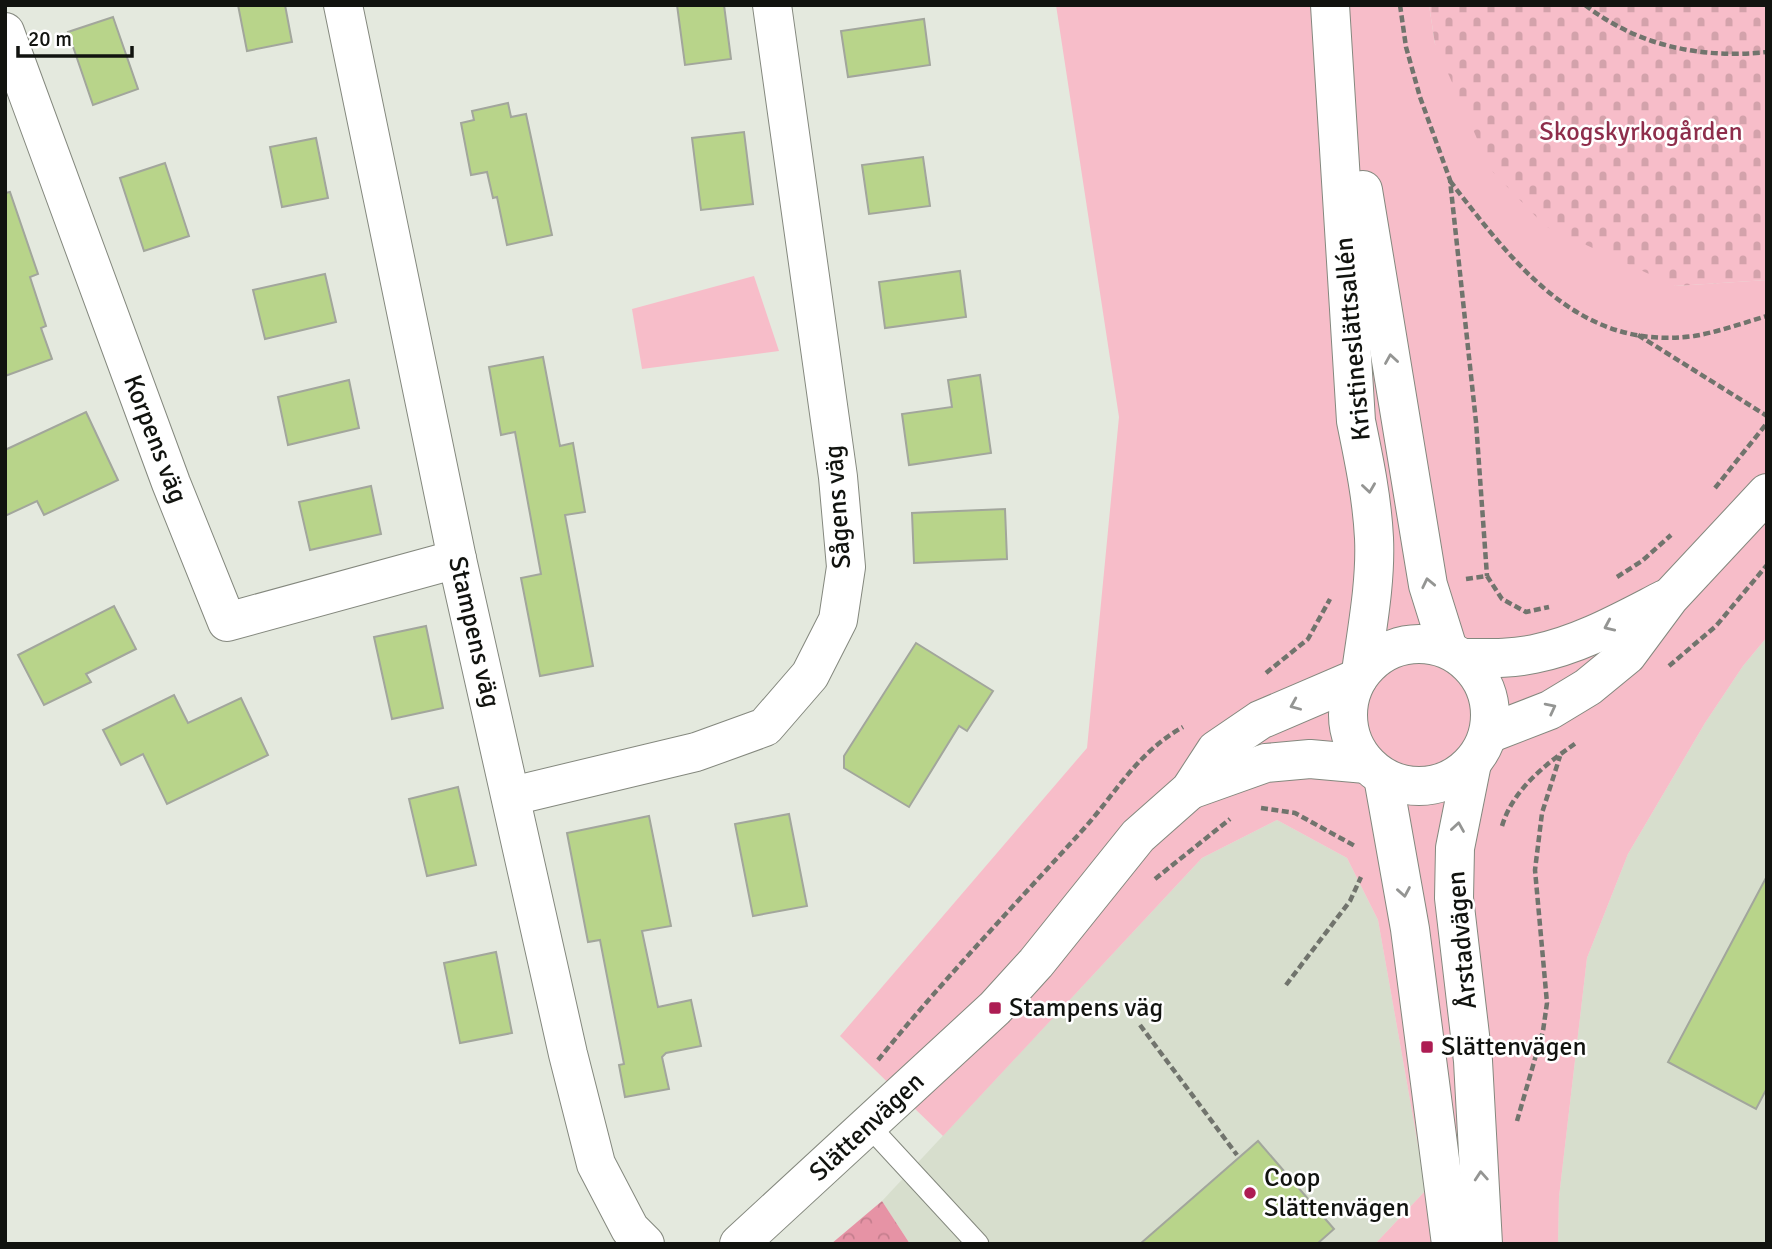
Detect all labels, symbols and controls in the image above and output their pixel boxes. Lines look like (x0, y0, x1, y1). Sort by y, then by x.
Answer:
scale bar (18, 14, 131, 58)
text: 20 m (28, 26, 72, 52)
park label: Skogskyrkogården (1539, 116, 1743, 148)
street label: Kristineslättsallén (1328, 236, 1378, 442)
one-way arrow (1384, 353, 1399, 365)
street label: Korpens väg (116, 370, 194, 508)
street label: Sågens väg (818, 444, 858, 570)
one-way arrow (1361, 482, 1376, 494)
street label: Stampens väg (441, 553, 507, 711)
one-way arrow (1422, 577, 1437, 589)
one-way arrow (1604, 618, 1616, 632)
one-way arrow (1290, 696, 1302, 710)
one-way arrow (1544, 703, 1556, 717)
one-way arrow (1450, 821, 1465, 833)
street label: Årstadvägen (1440, 870, 1484, 1010)
one-way arrow (1396, 886, 1411, 898)
place label: Stampens väg (1009, 992, 1163, 1024)
marker: Stampens väg (987, 1000, 1003, 1016)
place label: Slättenvägen (1441, 1031, 1587, 1063)
marker: Slättenvägen (1419, 1039, 1435, 1055)
street label: Slättenvägen (803, 1066, 931, 1188)
place label: Coop Slättenvägen (1264, 1162, 1410, 1224)
one-way arrow (1473, 1170, 1488, 1181)
marker: Coop Slättenvägen (1242, 1185, 1258, 1201)

